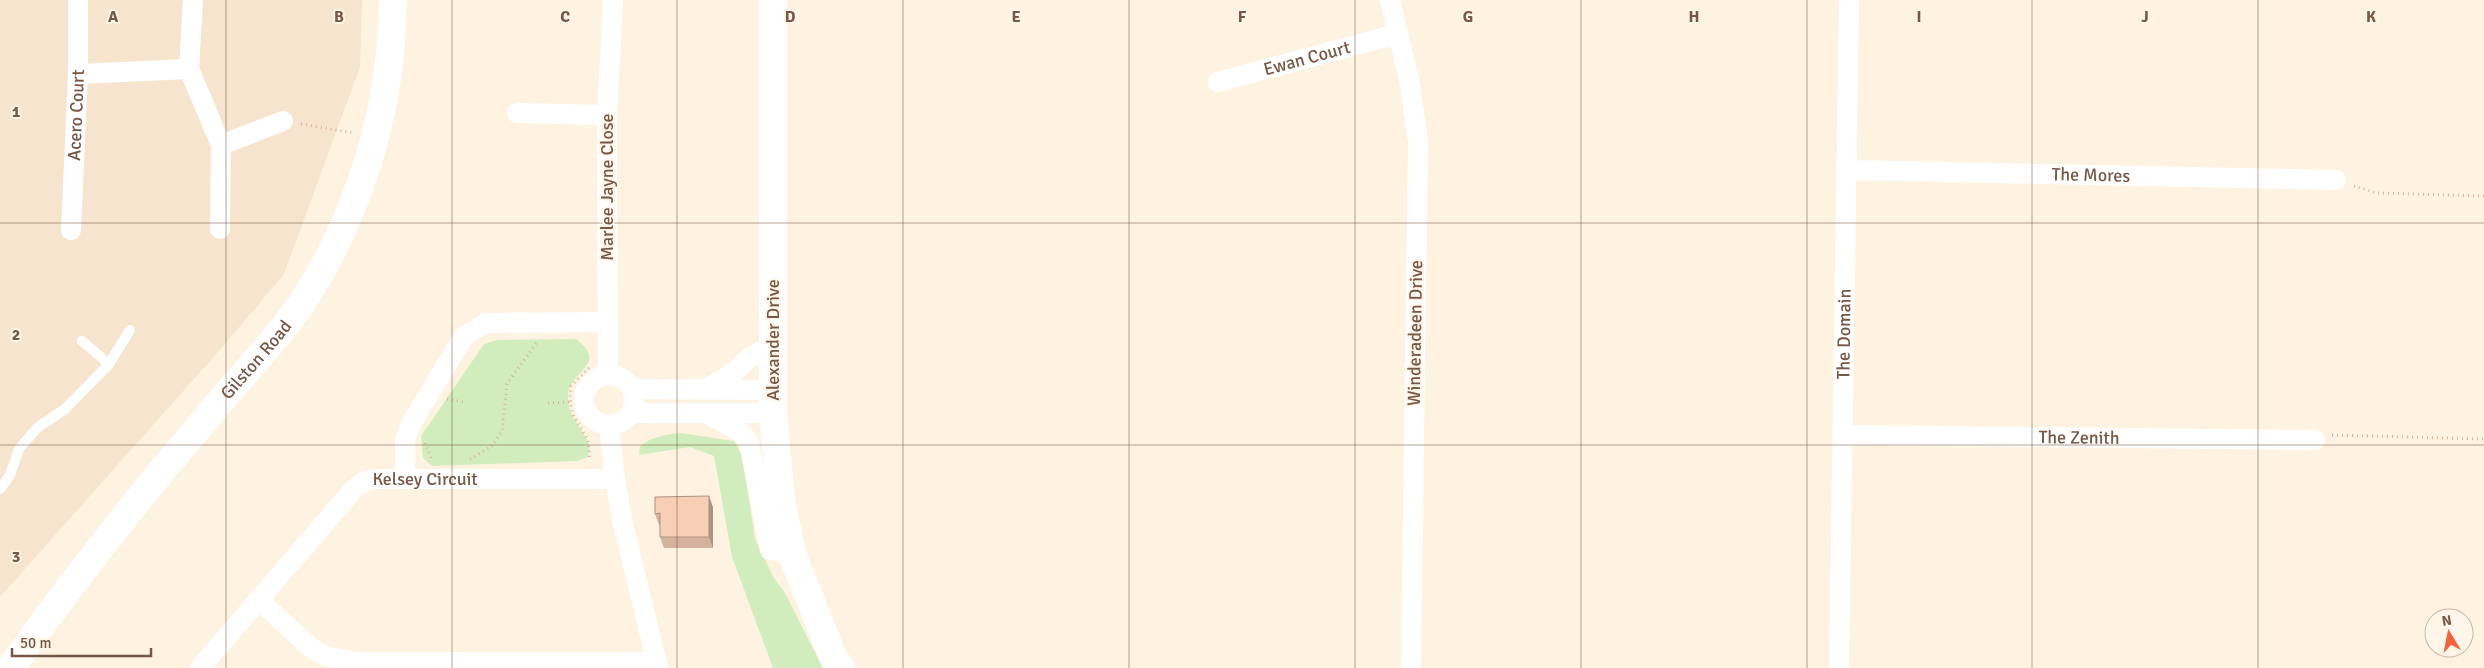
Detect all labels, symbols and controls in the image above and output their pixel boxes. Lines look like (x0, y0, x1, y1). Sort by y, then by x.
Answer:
text: A (108, 7, 119, 27)
text: B (334, 7, 344, 27)
text: C (560, 7, 570, 27)
text: D (785, 7, 796, 27)
text: E (1011, 7, 1021, 27)
text: F (1238, 7, 1247, 27)
text: G (1463, 7, 1473, 27)
text: H (1689, 7, 1699, 27)
text: I (1916, 7, 1922, 27)
text: J (2141, 7, 2149, 27)
text: K (2366, 7, 2376, 27)
street label: Ewan Court (1261, 36, 1353, 80)
street label: Acero Court (63, 70, 89, 161)
text: 1 (12, 102, 21, 122)
street label: Marlee Jayne Close (596, 113, 618, 261)
street label: The Mores (2051, 163, 2131, 187)
street label: Winderadeen Drive (1403, 260, 1427, 406)
street label: Alexander Drive (762, 279, 784, 401)
street label: The Domain (1832, 288, 1856, 380)
street label: Gilston Road (216, 316, 296, 404)
text: 2 (12, 325, 20, 345)
street label: The Zenith (2038, 426, 2120, 449)
street label: Kelsey Circuit (372, 468, 478, 490)
text: 3 (12, 547, 20, 567)
north arrow (2424, 608, 2474, 658)
text: N (2441, 611, 2453, 630)
scale bar (12, 626, 151, 658)
text: 50 m (20, 634, 51, 652)

